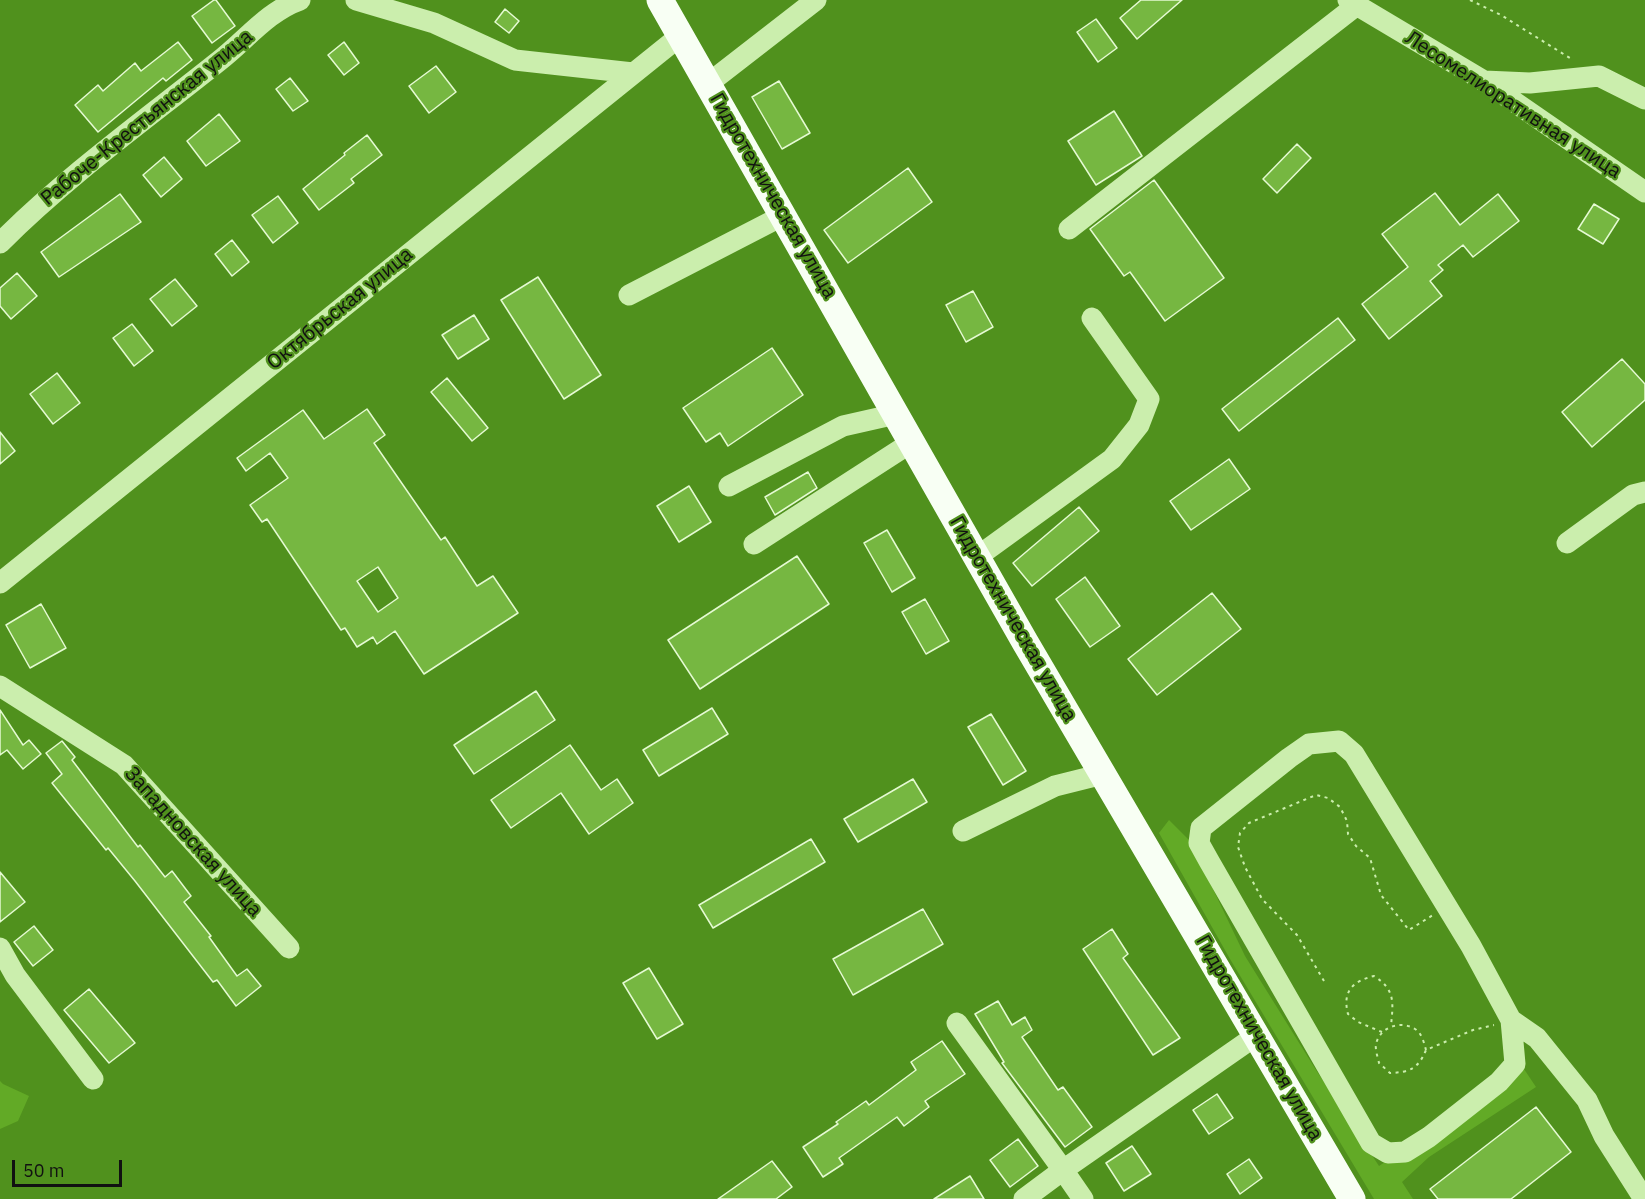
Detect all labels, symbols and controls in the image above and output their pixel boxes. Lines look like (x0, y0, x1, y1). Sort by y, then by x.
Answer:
street label: Рабоче-Крестьянская улица (36, 25, 258, 211)
street label: Лесомелиоративная улица (1401, 26, 1625, 184)
street label: Гидротехническая улица (704, 89, 842, 303)
street label: Октябрьская улица (262, 243, 418, 375)
street label: Гидротехническая улица (944, 512, 1082, 726)
street label: Западновская улица (119, 762, 267, 922)
street label: Гидротехническая улица (1190, 931, 1328, 1145)
scale bar (15, 1148, 124, 1186)
text: 50 m (23, 1159, 65, 1182)

